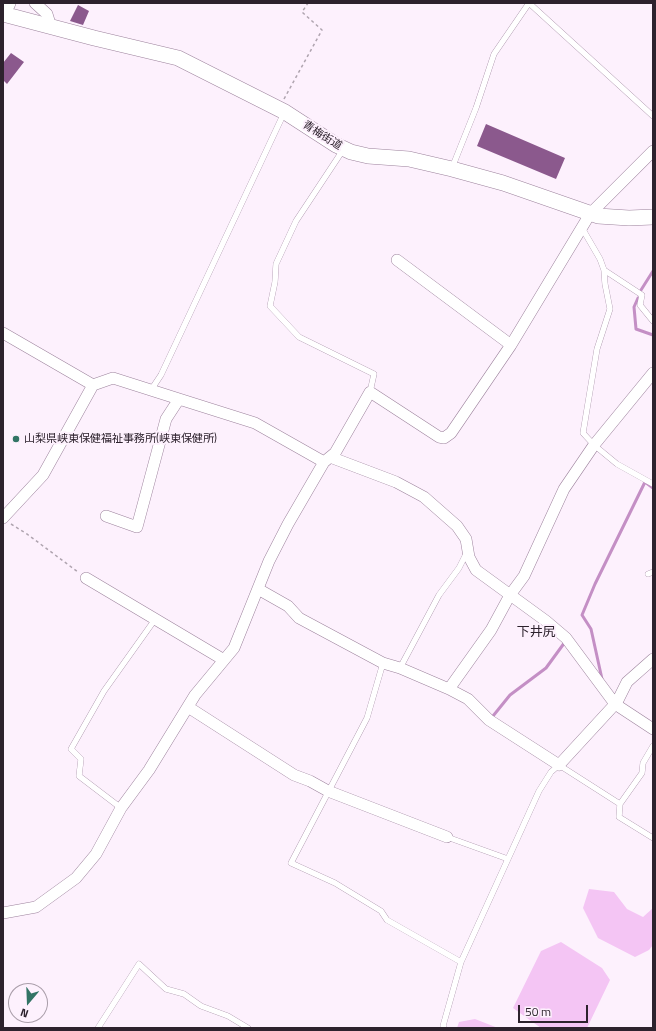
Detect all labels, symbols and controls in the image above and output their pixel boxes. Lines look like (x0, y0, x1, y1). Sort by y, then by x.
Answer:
street label: 青梅街道 (300, 119, 344, 153)
place label: 山梨県峡東保健福祉事務所(峡東保健所) (24, 432, 217, 446)
marker: 山梨県峡東保健福祉事務所(峡東保健所) (11, 434, 21, 444)
district label: 下井尻 (517, 625, 555, 641)
north arrow (8, 983, 48, 1023)
scale bar (520, 997, 590, 1023)
text: 50 m (525, 1002, 551, 1021)
text: N (18, 1005, 31, 1022)

